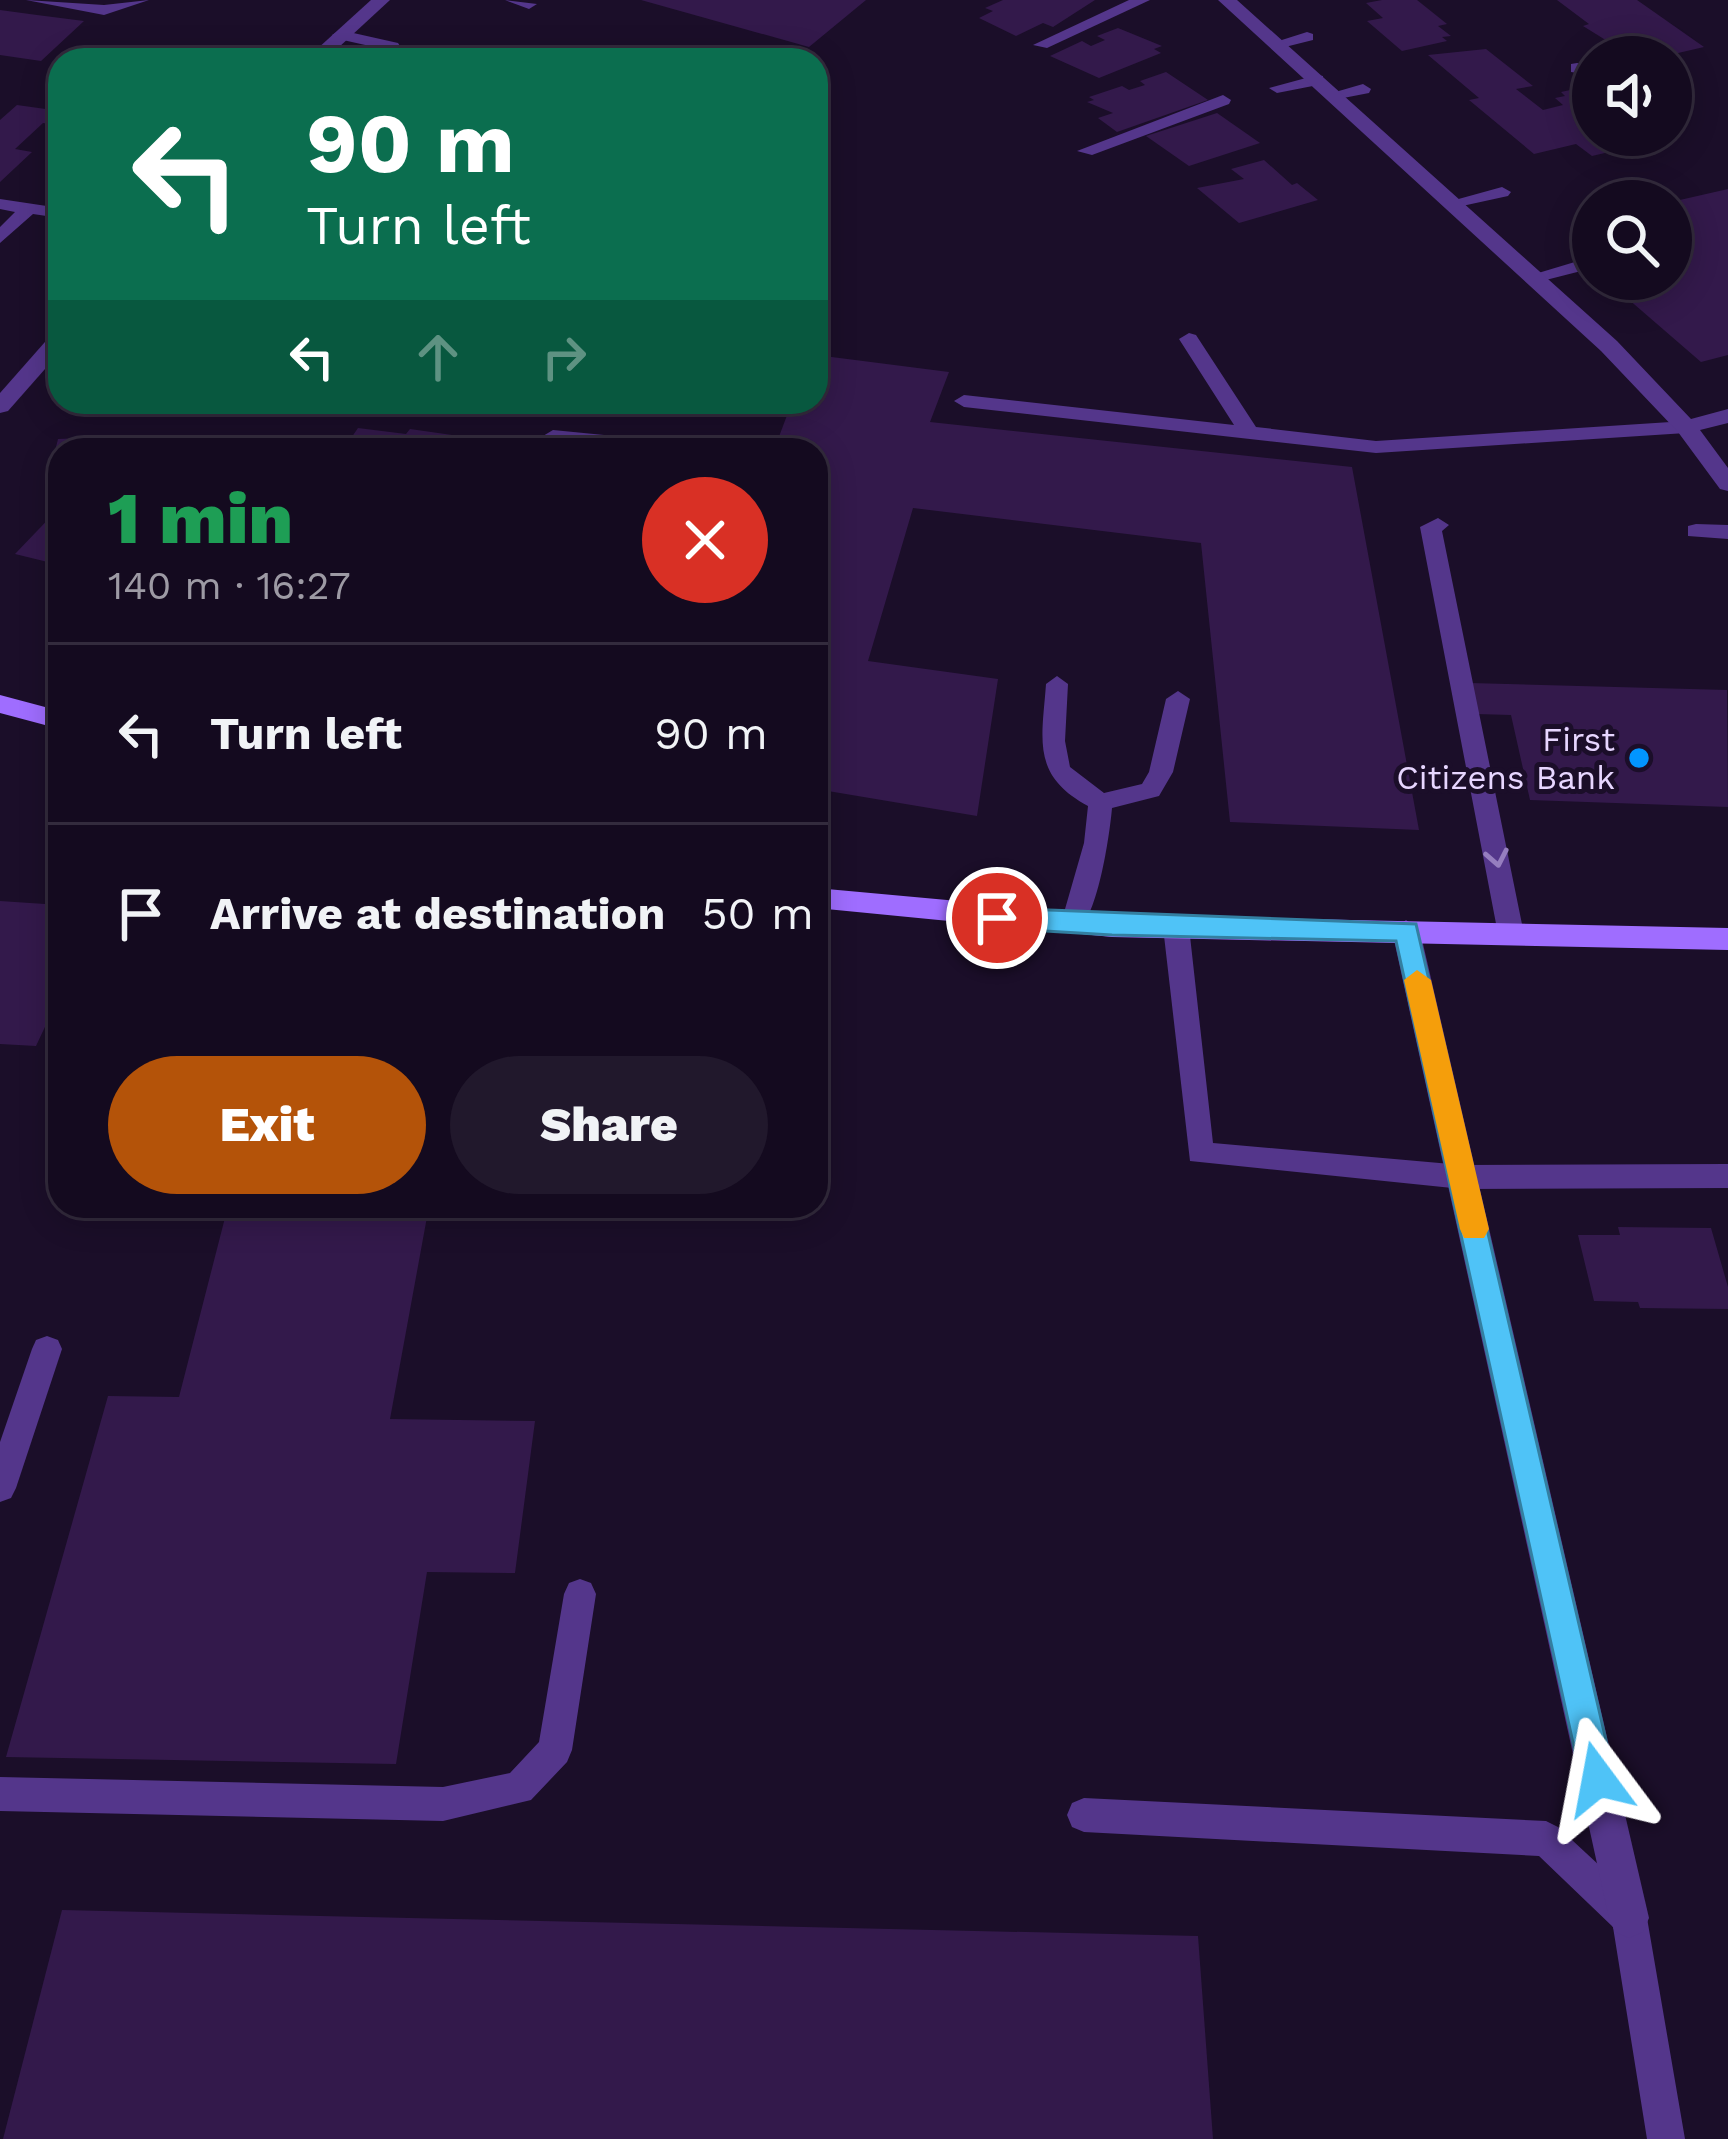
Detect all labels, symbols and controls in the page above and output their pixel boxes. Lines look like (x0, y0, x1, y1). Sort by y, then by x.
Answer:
map controls (1572, 36, 1692, 300)
button: sound (1572, 36, 1692, 156)
text: 90 m (306, 94, 515, 192)
icon: left (108, 96, 264, 252)
button: search (1572, 180, 1692, 300)
text: Turn left (306, 194, 531, 257)
icon: left (279, 324, 345, 390)
icon: ahead (405, 324, 471, 390)
icon: right (531, 324, 597, 390)
text: 1 min (108, 476, 293, 560)
button: close (642, 477, 768, 603)
text: 140 m · 16:27 (108, 563, 351, 608)
icon: left (108, 701, 174, 767)
text: Turn left (210, 707, 402, 760)
text: 90 m (654, 707, 768, 760)
place label: First Citizens Bank (1396, 720, 1615, 797)
marker: First Citizens Bank (1626, 745, 1652, 771)
one-way arrow (1483, 847, 1509, 867)
pin (946, 867, 1048, 969)
icon: arrive (108, 881, 174, 947)
icon: arrive (964, 885, 1030, 951)
text: Arrive at destination (210, 887, 665, 940)
text: 50 m (701, 887, 814, 940)
button: Exit (108, 1056, 426, 1194)
button: Share (450, 1056, 768, 1194)
position arrow (1535, 1716, 1661, 1842)

